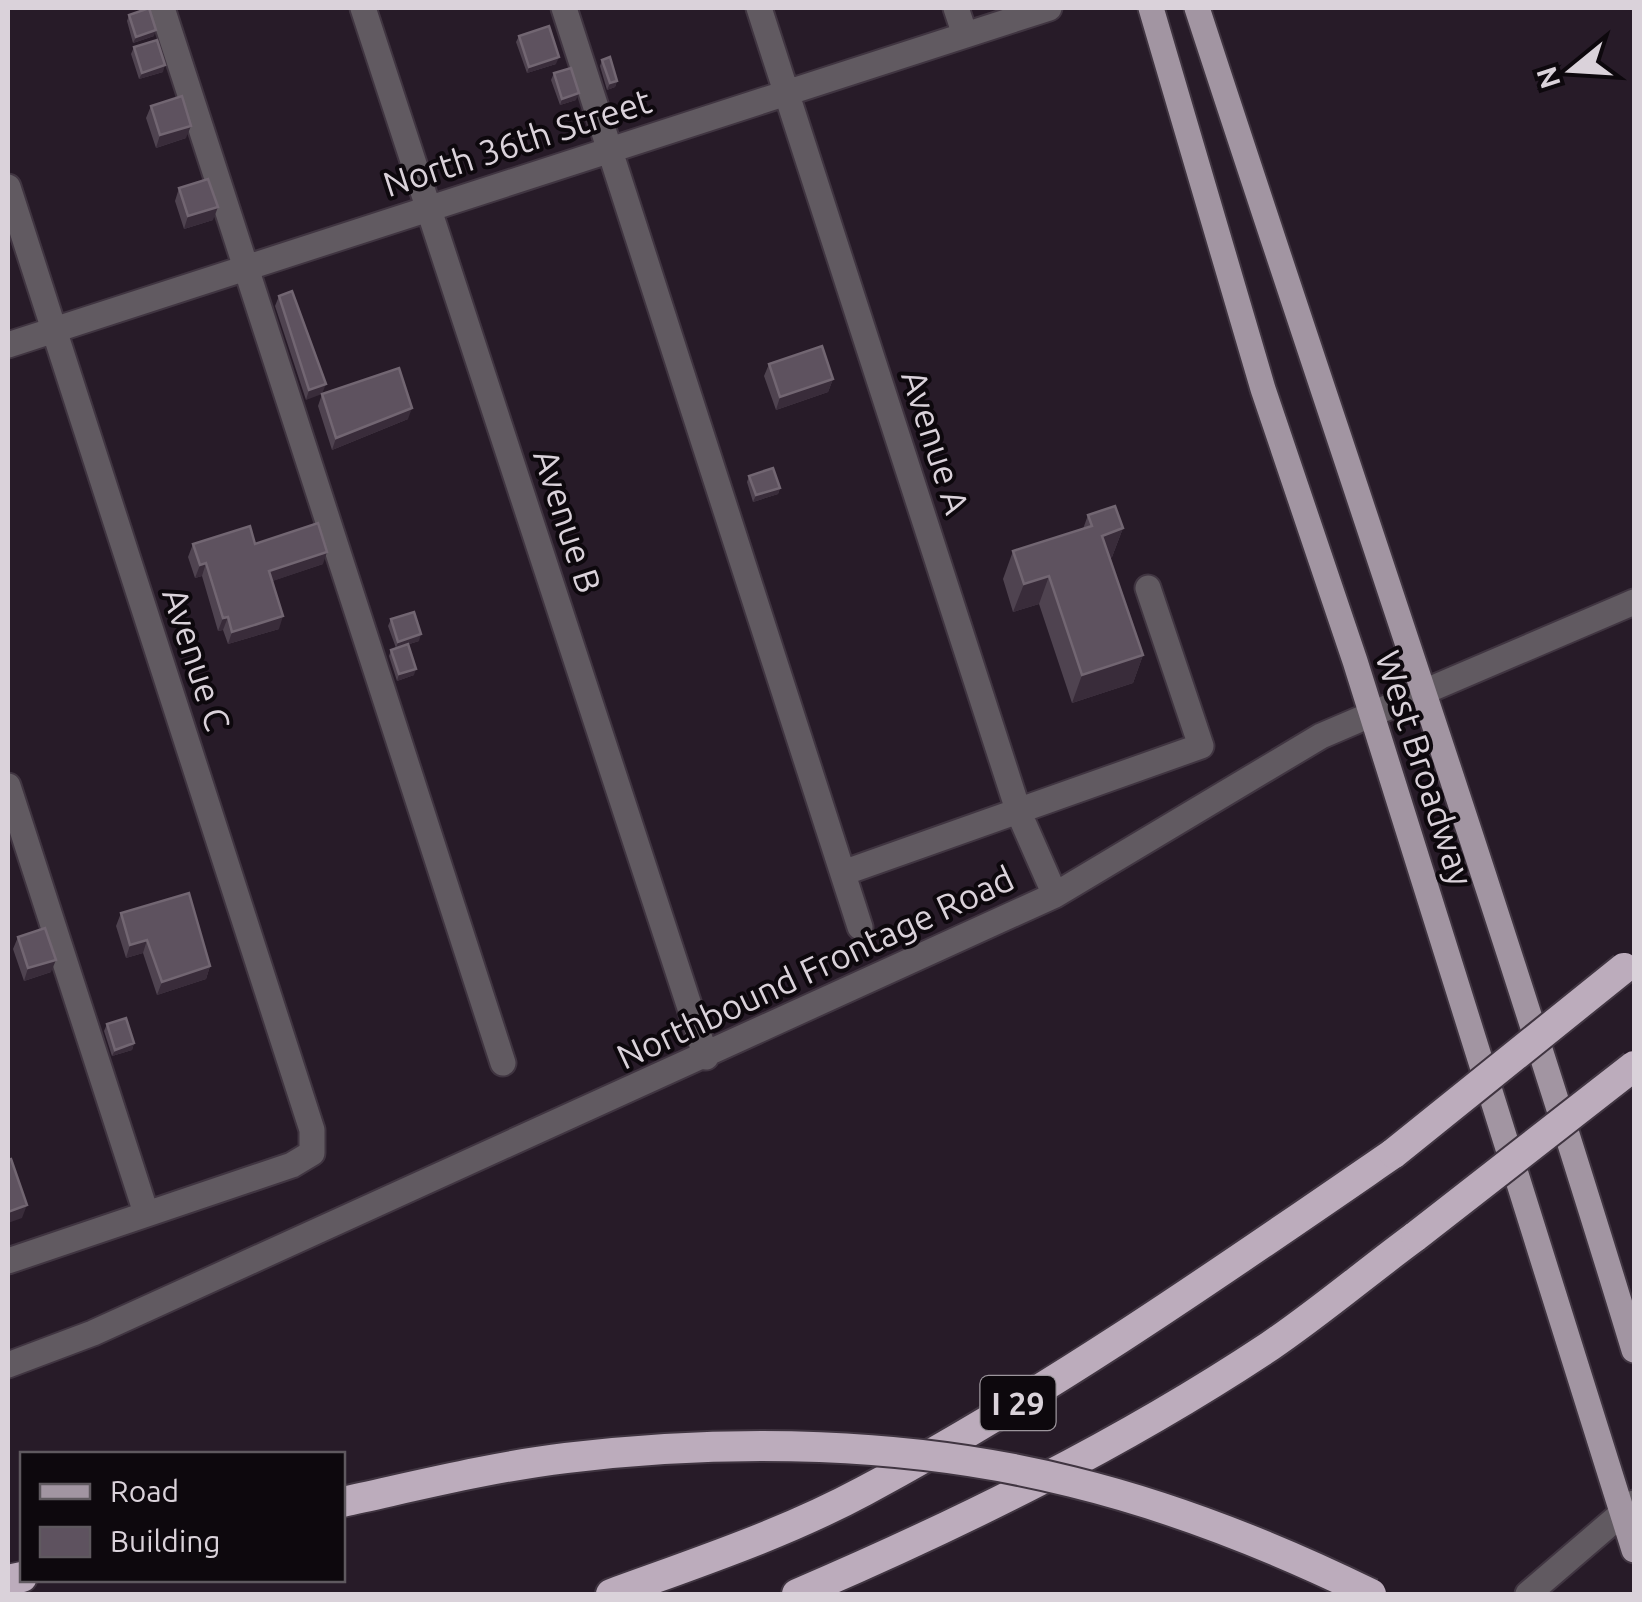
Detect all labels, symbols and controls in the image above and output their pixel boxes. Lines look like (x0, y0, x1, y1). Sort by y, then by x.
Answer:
north arrow (1522, 20, 1622, 120)
text: N (1530, 63, 1566, 93)
street label: North 36th Street (378, 80, 656, 204)
street label: Avenue A (894, 365, 978, 519)
street label: Avenue B (526, 444, 610, 598)
street label: Avenue C (155, 583, 239, 735)
street label: West Broadway (1368, 646, 1482, 891)
street label: Northbound Frontage Road (610, 857, 1020, 1077)
road number: I 29 (980, 1376, 1056, 1430)
legend (20, 1452, 345, 1582)
text: Road (110, 1474, 179, 1508)
text: Building (110, 1524, 221, 1558)

